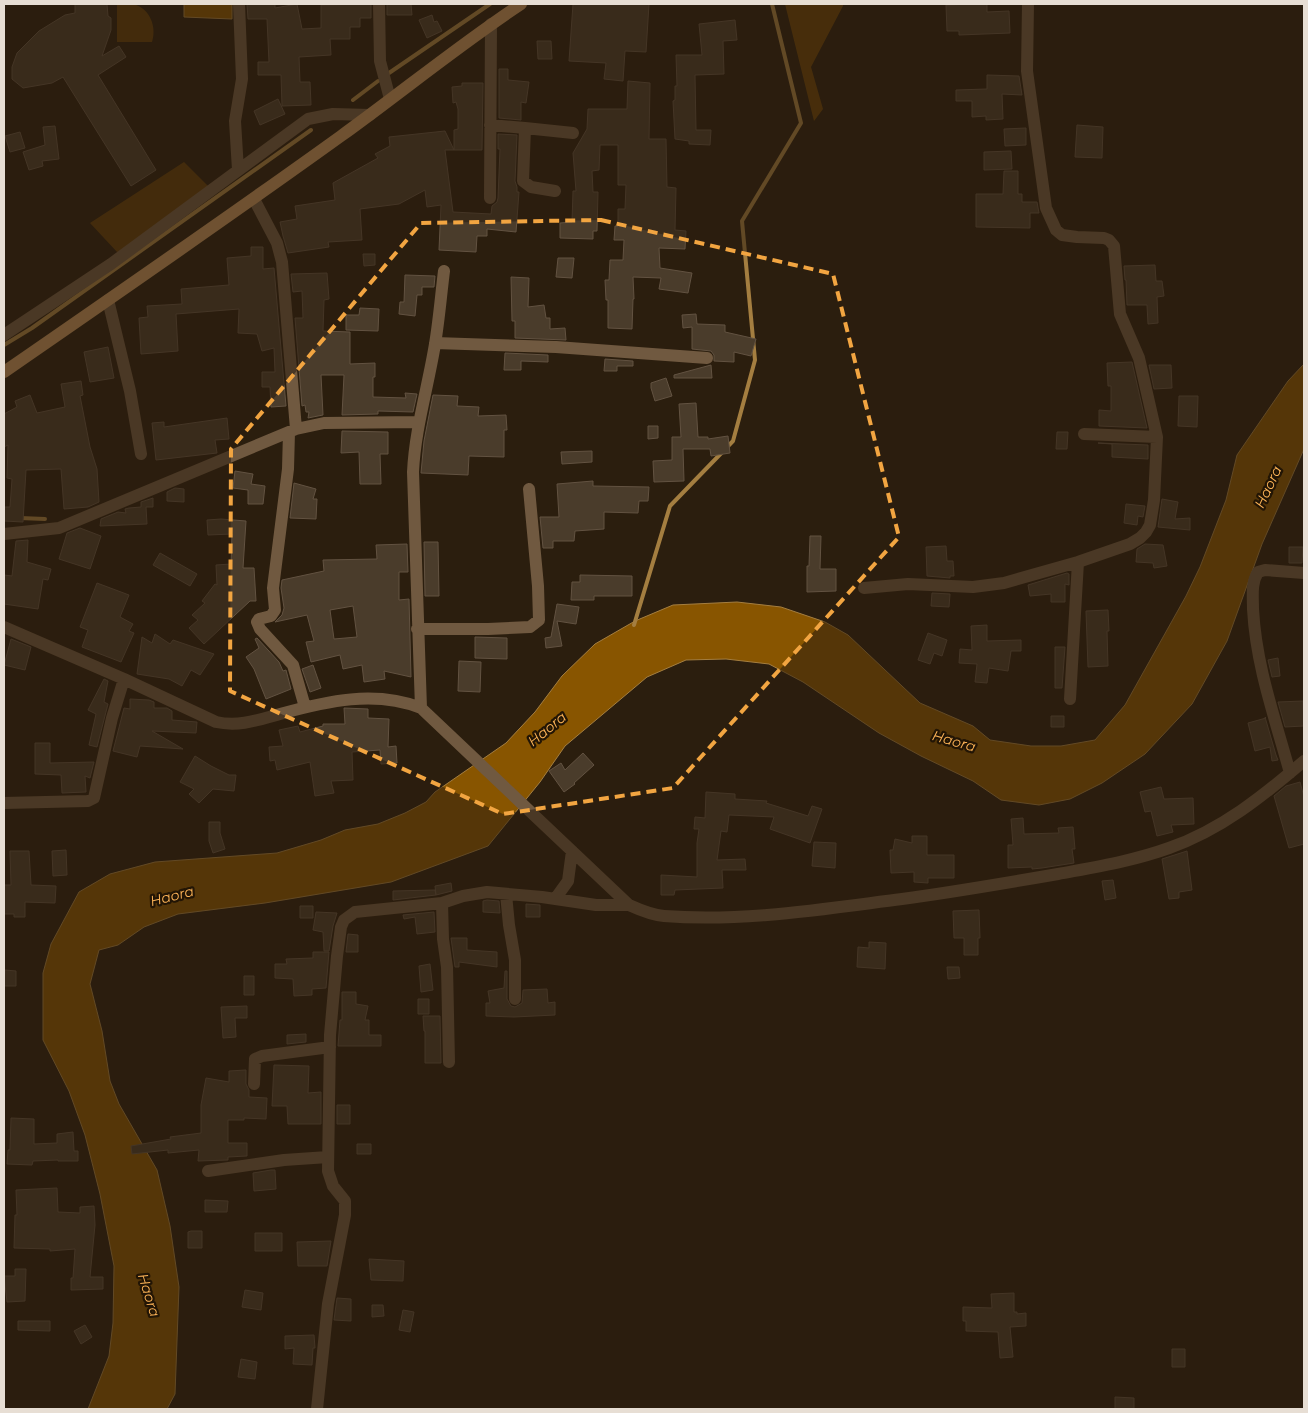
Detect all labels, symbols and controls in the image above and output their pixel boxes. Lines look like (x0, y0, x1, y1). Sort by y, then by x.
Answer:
water label: Haora (1250, 463, 1286, 511)
water label: Haora (524, 708, 570, 750)
water label: Haora (930, 726, 978, 756)
water label: Haora (148, 882, 196, 910)
water label: Haora (134, 1271, 164, 1319)

